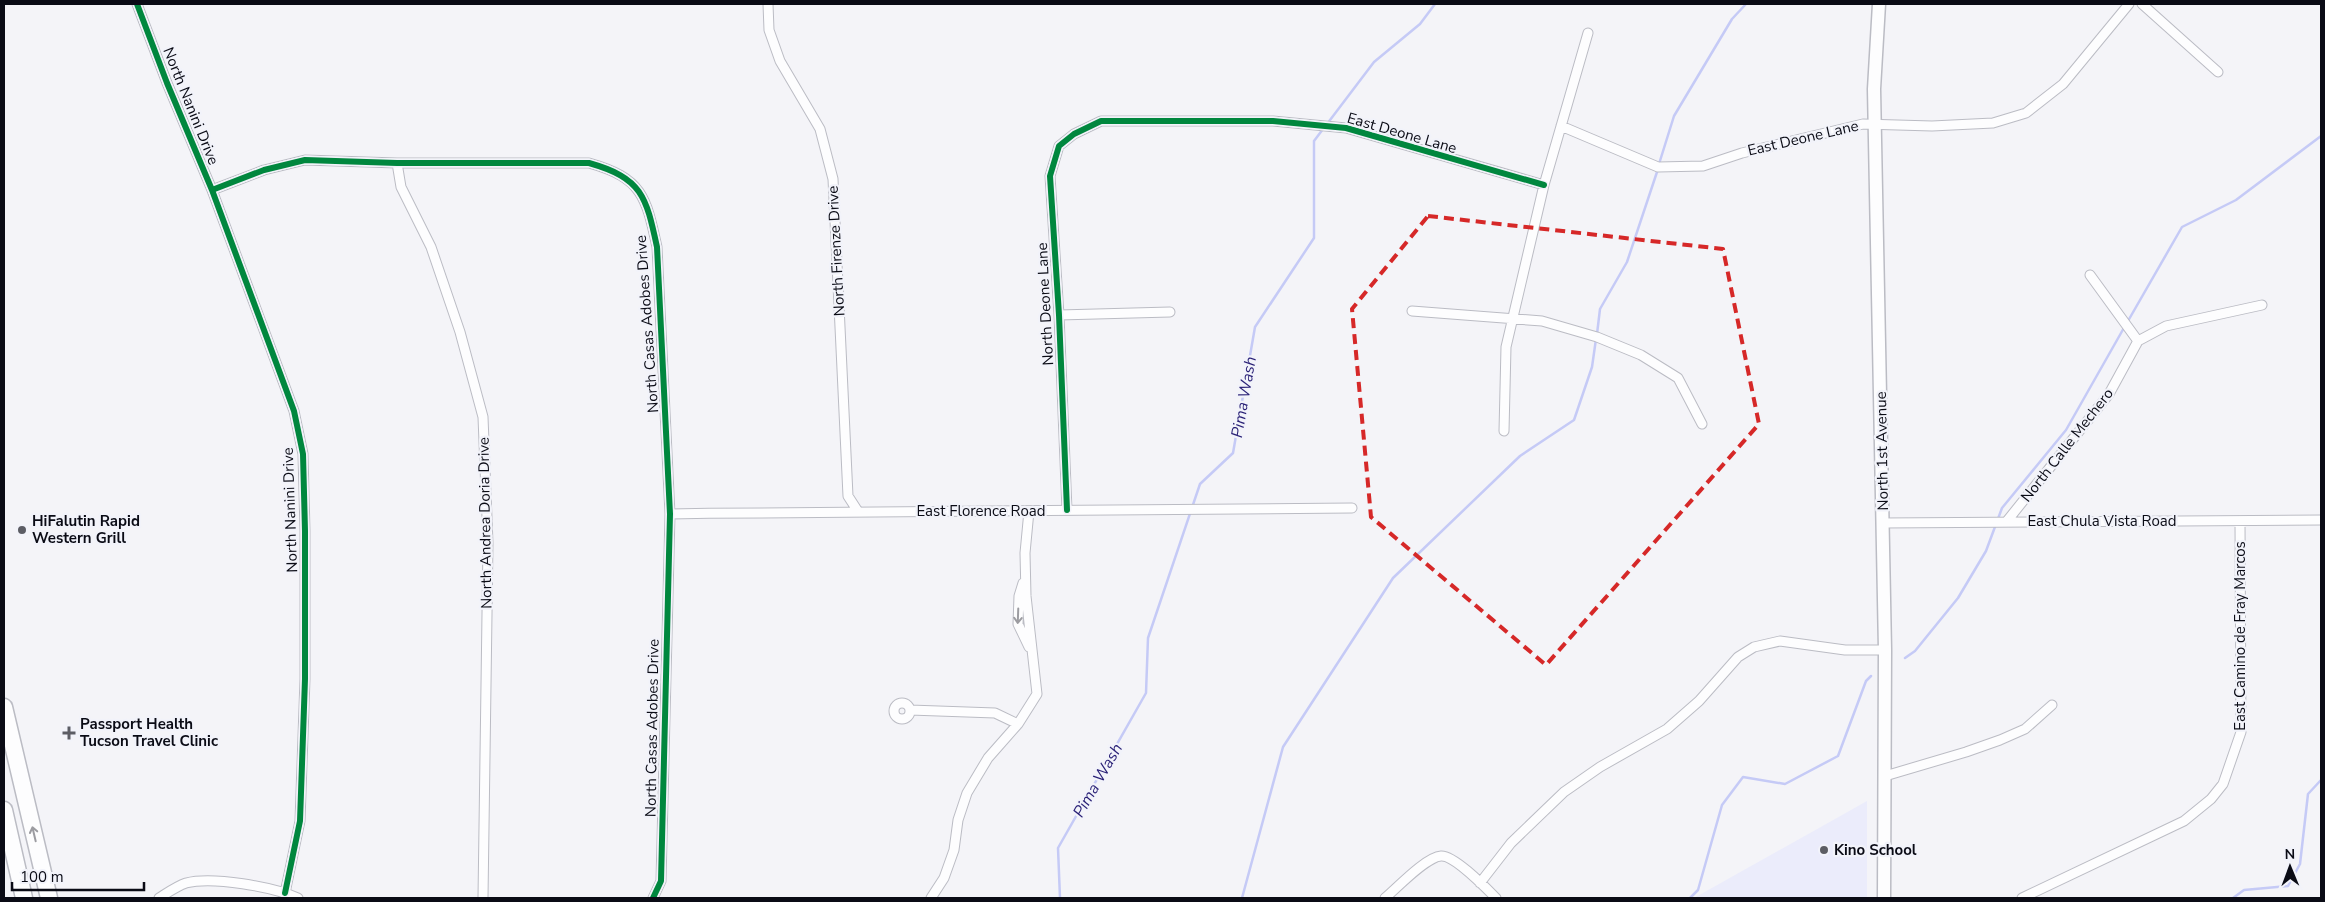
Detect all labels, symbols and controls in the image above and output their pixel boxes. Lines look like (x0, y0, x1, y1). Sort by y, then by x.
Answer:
street label: North Nanini Drive (158, 44, 224, 168)
street label: East Deone Lane (1345, 108, 1459, 158)
street label: East Deone Lane (1746, 116, 1860, 160)
street label: North Firenze Drive (823, 185, 849, 317)
street label: North Casas Adobes Drive (631, 234, 663, 414)
street label: North Deone Lane (1032, 242, 1058, 366)
water label: Pima Wash (1226, 355, 1262, 440)
street label: North Calle Mechero (2016, 384, 2118, 506)
street label: North 1st Avenue (1871, 391, 1893, 511)
street label: North Andrea Doria Drive (474, 437, 496, 609)
street label: North Nanini Drive (278, 447, 302, 573)
street label: East Florence Road (916, 501, 1046, 521)
place label: HiFalutin Rapid Western Grill (32, 511, 140, 548)
street label: East Chula Vista Road (2027, 511, 2177, 531)
marker: HiFalutin Rapid Western Grill (16, 524, 28, 536)
street label: East Camino de Fray Marcos (2230, 541, 2250, 731)
one-way arrow (1014, 608, 1023, 624)
street label: North Casas Adobes Drive (640, 639, 664, 817)
place label: Passport Health Tucson Travel Clinic (80, 714, 218, 751)
marker: Passport Health Tucson Travel Clinic (62, 726, 76, 740)
water label: Pima Wash (1068, 739, 1128, 822)
one-way arrow (29, 826, 38, 842)
place label: Kino School (1834, 840, 1917, 860)
north arrow (2265, 842, 2315, 892)
marker: Kino School (1818, 844, 1830, 856)
text: N (2284, 845, 2295, 864)
scale bar (12, 860, 145, 892)
text: 100 m (20, 867, 64, 887)

